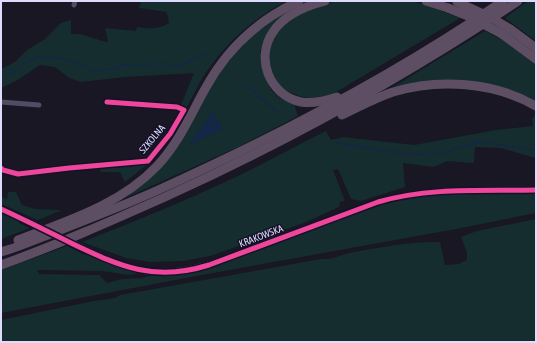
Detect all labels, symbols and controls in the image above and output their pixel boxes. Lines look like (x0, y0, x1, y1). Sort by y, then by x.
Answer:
street label: SZKOLNA (137, 122, 167, 155)
street label: KRAKOWSKA (237, 223, 285, 249)

